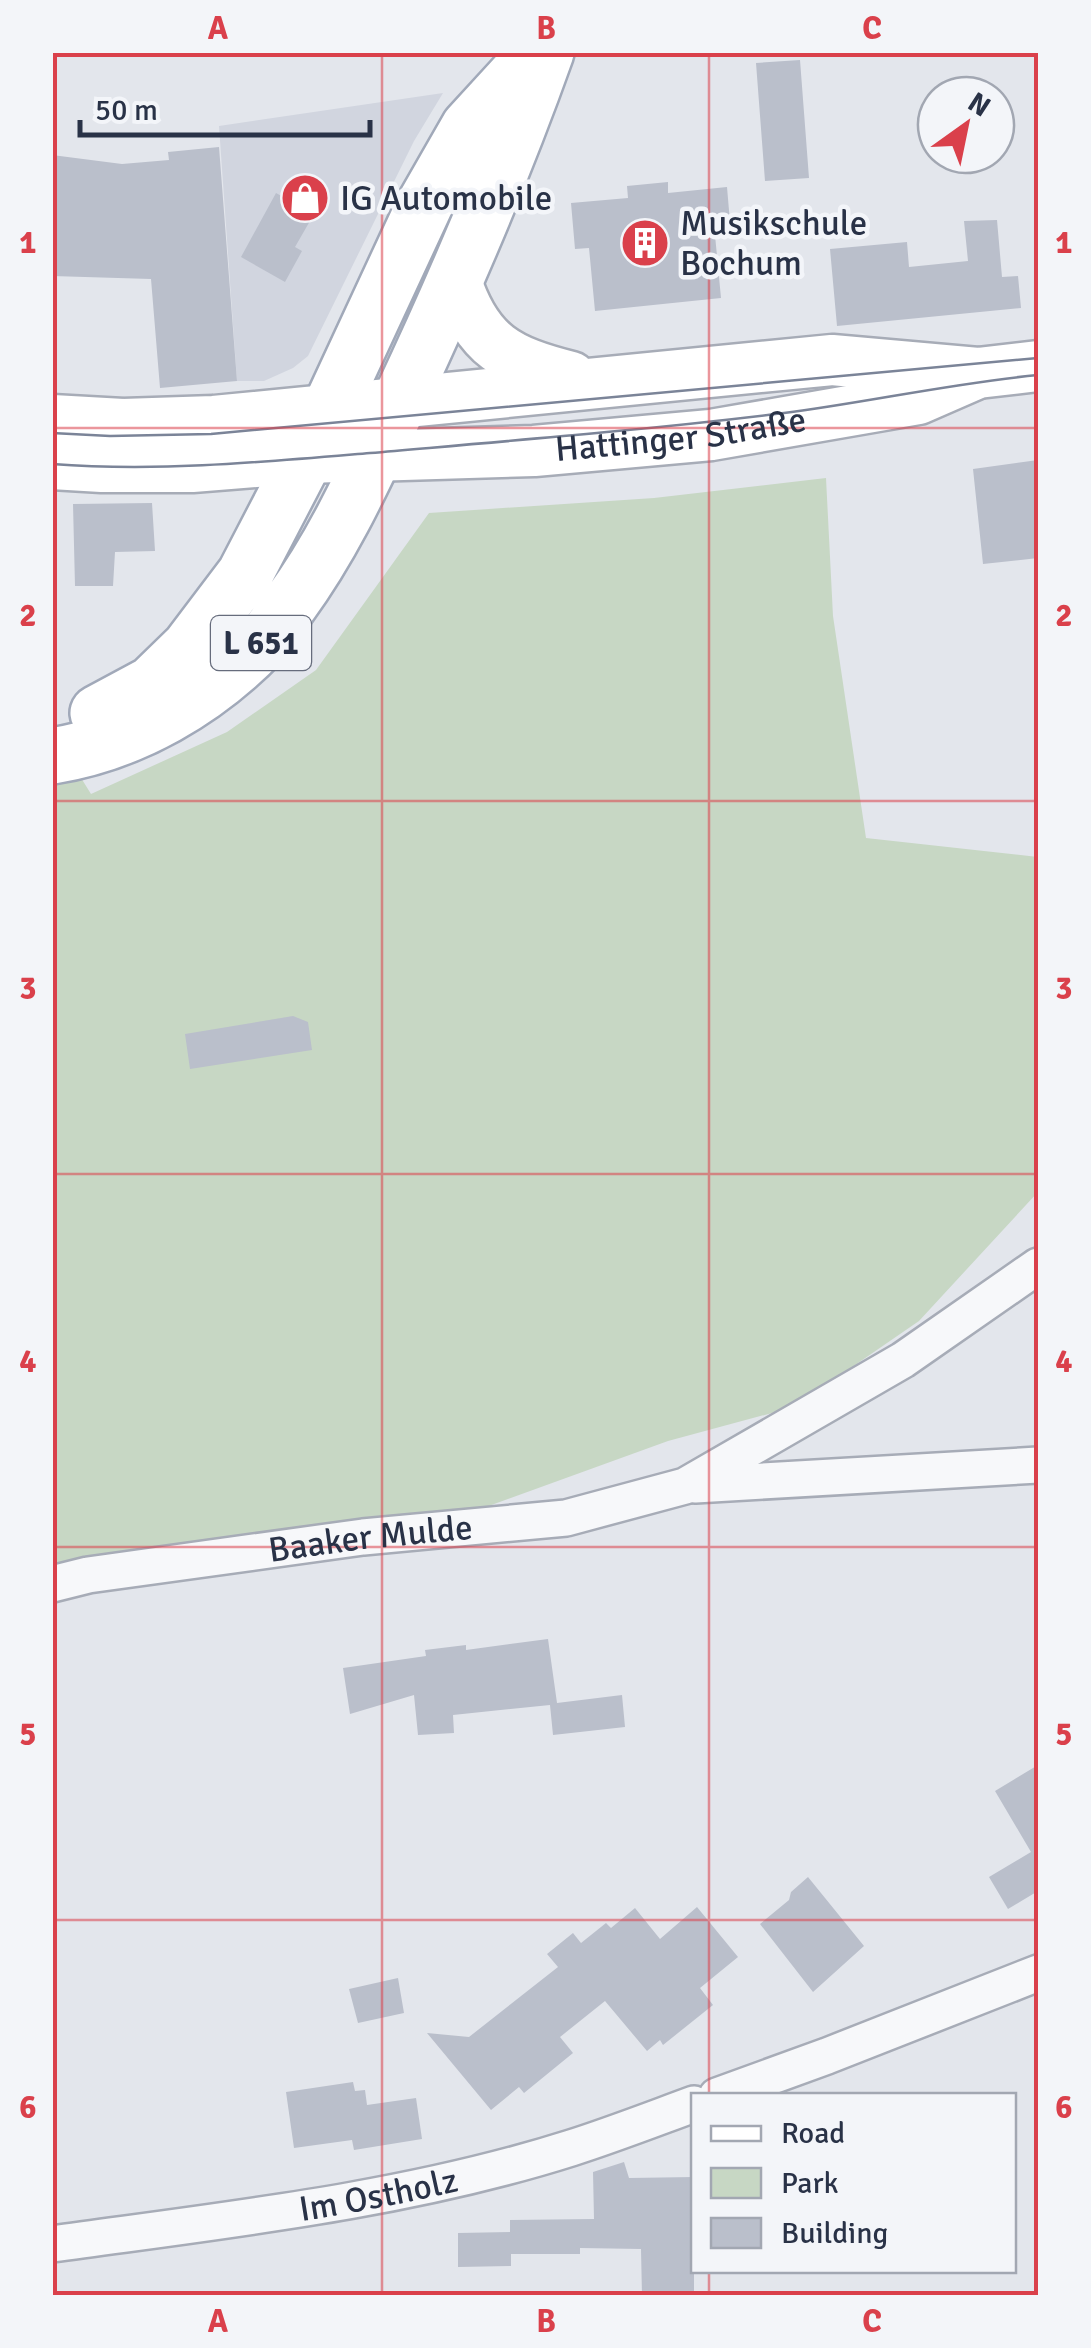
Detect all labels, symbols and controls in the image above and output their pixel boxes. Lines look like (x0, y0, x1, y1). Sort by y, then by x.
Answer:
text: A (208, 9, 229, 48)
text: B (536, 9, 556, 48)
text: C (862, 9, 882, 48)
scale bar (80, 75, 370, 137)
north arrow (916, 75, 1016, 175)
text: N (962, 85, 997, 124)
text: 50 m (95, 92, 158, 129)
shop icon: IG Automobile (279, 172, 331, 224)
place label: IG Automobile (340, 177, 552, 220)
place label: Musikschule Bochum (680, 202, 867, 285)
building icon: Musikschule Bochum (619, 217, 671, 269)
text: 1 (19, 223, 37, 262)
text: 1 (1055, 223, 1073, 262)
street label: Hattinger Straße (553, 398, 809, 471)
text: 2 (19, 596, 37, 635)
text: 2 (1055, 596, 1073, 635)
road number: L 651 (211, 616, 311, 670)
text: 3 (19, 969, 37, 1008)
text: 3 (1055, 969, 1073, 1008)
text: 4 (19, 1342, 37, 1381)
text: 4 (1055, 1342, 1073, 1381)
street label: Baaker Mulde (266, 1506, 474, 1572)
text: 5 (19, 1715, 37, 1754)
text: 5 (1055, 1715, 1073, 1754)
text: 6 (19, 2088, 37, 2127)
text: 6 (1055, 2088, 1073, 2127)
legend (691, 2093, 1016, 2273)
text: Road (781, 2115, 845, 2152)
street label: Im Ostholz (296, 2159, 462, 2231)
text: Park (781, 2165, 839, 2202)
text: Building (781, 2215, 888, 2252)
text: A (208, 2302, 229, 2341)
text: B (536, 2302, 556, 2341)
text: C (862, 2302, 882, 2341)

